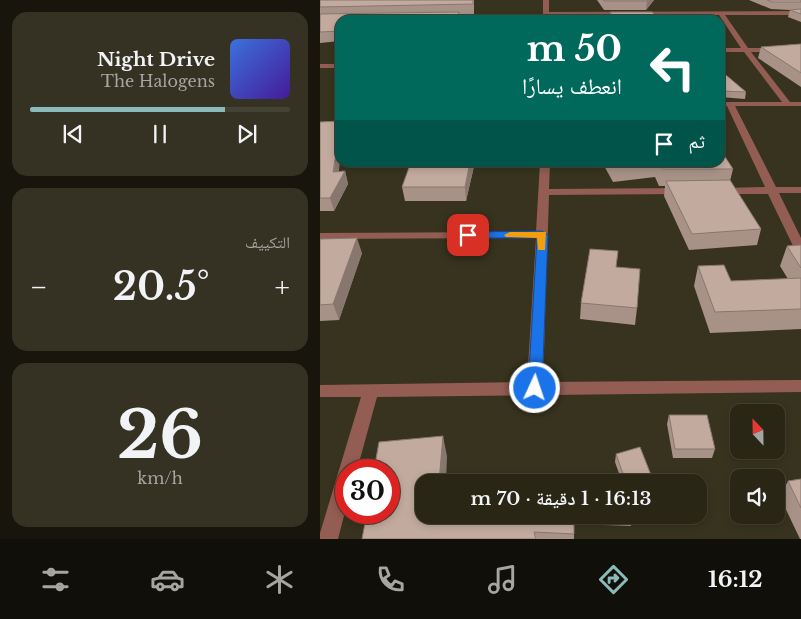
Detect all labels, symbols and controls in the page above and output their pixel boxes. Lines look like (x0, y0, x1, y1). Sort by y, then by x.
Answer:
text: 50 m (527, 27, 622, 70)
icon: left (640, 35, 705, 100)
text: Night Drive (97, 48, 215, 71)
text: The Halogens (101, 71, 215, 91)
text: انعطف يسارًا (522, 73, 622, 100)
icon: previous (59, 120, 87, 148)
icon: pause (146, 120, 174, 148)
icon: next (233, 120, 261, 148)
icon: arrive (650, 130, 678, 158)
text: ثم (688, 130, 705, 153)
pin (447, 214, 489, 256)
icon: arrive (454, 221, 482, 249)
text: التكييف (245, 232, 290, 252)
text: 20.5° (113, 263, 210, 310)
text: − (30, 270, 48, 305)
text: + (275, 270, 290, 305)
position arrow (508, 361, 560, 413)
text: 26 (117, 395, 203, 476)
north arrow (730, 404, 785, 459)
map controls (730, 404, 785, 524)
speed limit sign: 30 (335, 459, 400, 524)
text: km/h (137, 468, 183, 488)
button: sound (730, 469, 785, 524)
text: 16:13 · 1 دقيقة · 70 m (471, 487, 652, 510)
icon: filters (38, 562, 73, 597)
icon: car (150, 562, 185, 597)
icon: climate (262, 562, 297, 597)
icon: phone (373, 562, 408, 597)
icon: music (485, 562, 520, 597)
icon: directions (596, 562, 631, 597)
text: 16:12 (708, 566, 763, 593)

